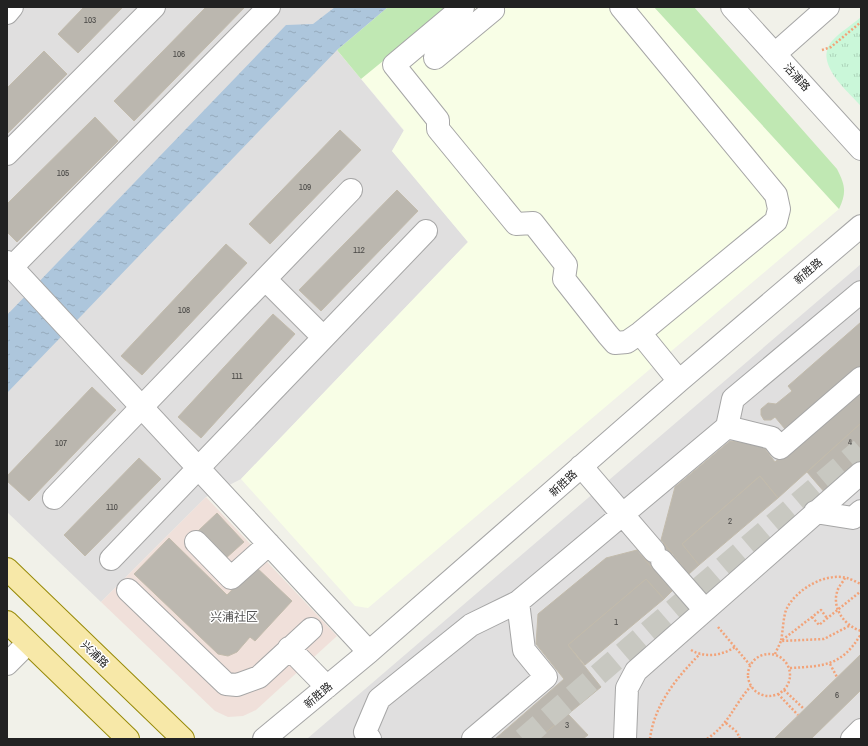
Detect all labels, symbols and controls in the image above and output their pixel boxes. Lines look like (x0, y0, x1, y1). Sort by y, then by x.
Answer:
house number: 103 (84, 14, 96, 26)
house number: 106 (173, 48, 185, 60)
street label: 沽浦路 (781, 60, 813, 94)
house number: 105 (57, 167, 69, 179)
house number: 109 (299, 181, 311, 193)
house number: 112 (353, 244, 365, 256)
street label: 新胜路 (791, 255, 825, 287)
house number: 108 (178, 304, 190, 316)
house number: 111 (231, 370, 243, 382)
house number: 4 (848, 436, 852, 448)
house number: 107 (55, 437, 67, 449)
street label: 新胜路 (546, 467, 580, 499)
house number: 110 (106, 501, 118, 513)
house number: 2 (728, 515, 732, 527)
district label: 兴浦社区 (210, 609, 258, 625)
house number: 1 (614, 616, 618, 628)
street label: 兴浦路 (78, 638, 112, 670)
street label: 新胜路 (301, 679, 335, 711)
house number: 6 (835, 689, 839, 701)
house number: 3 (565, 719, 569, 731)

